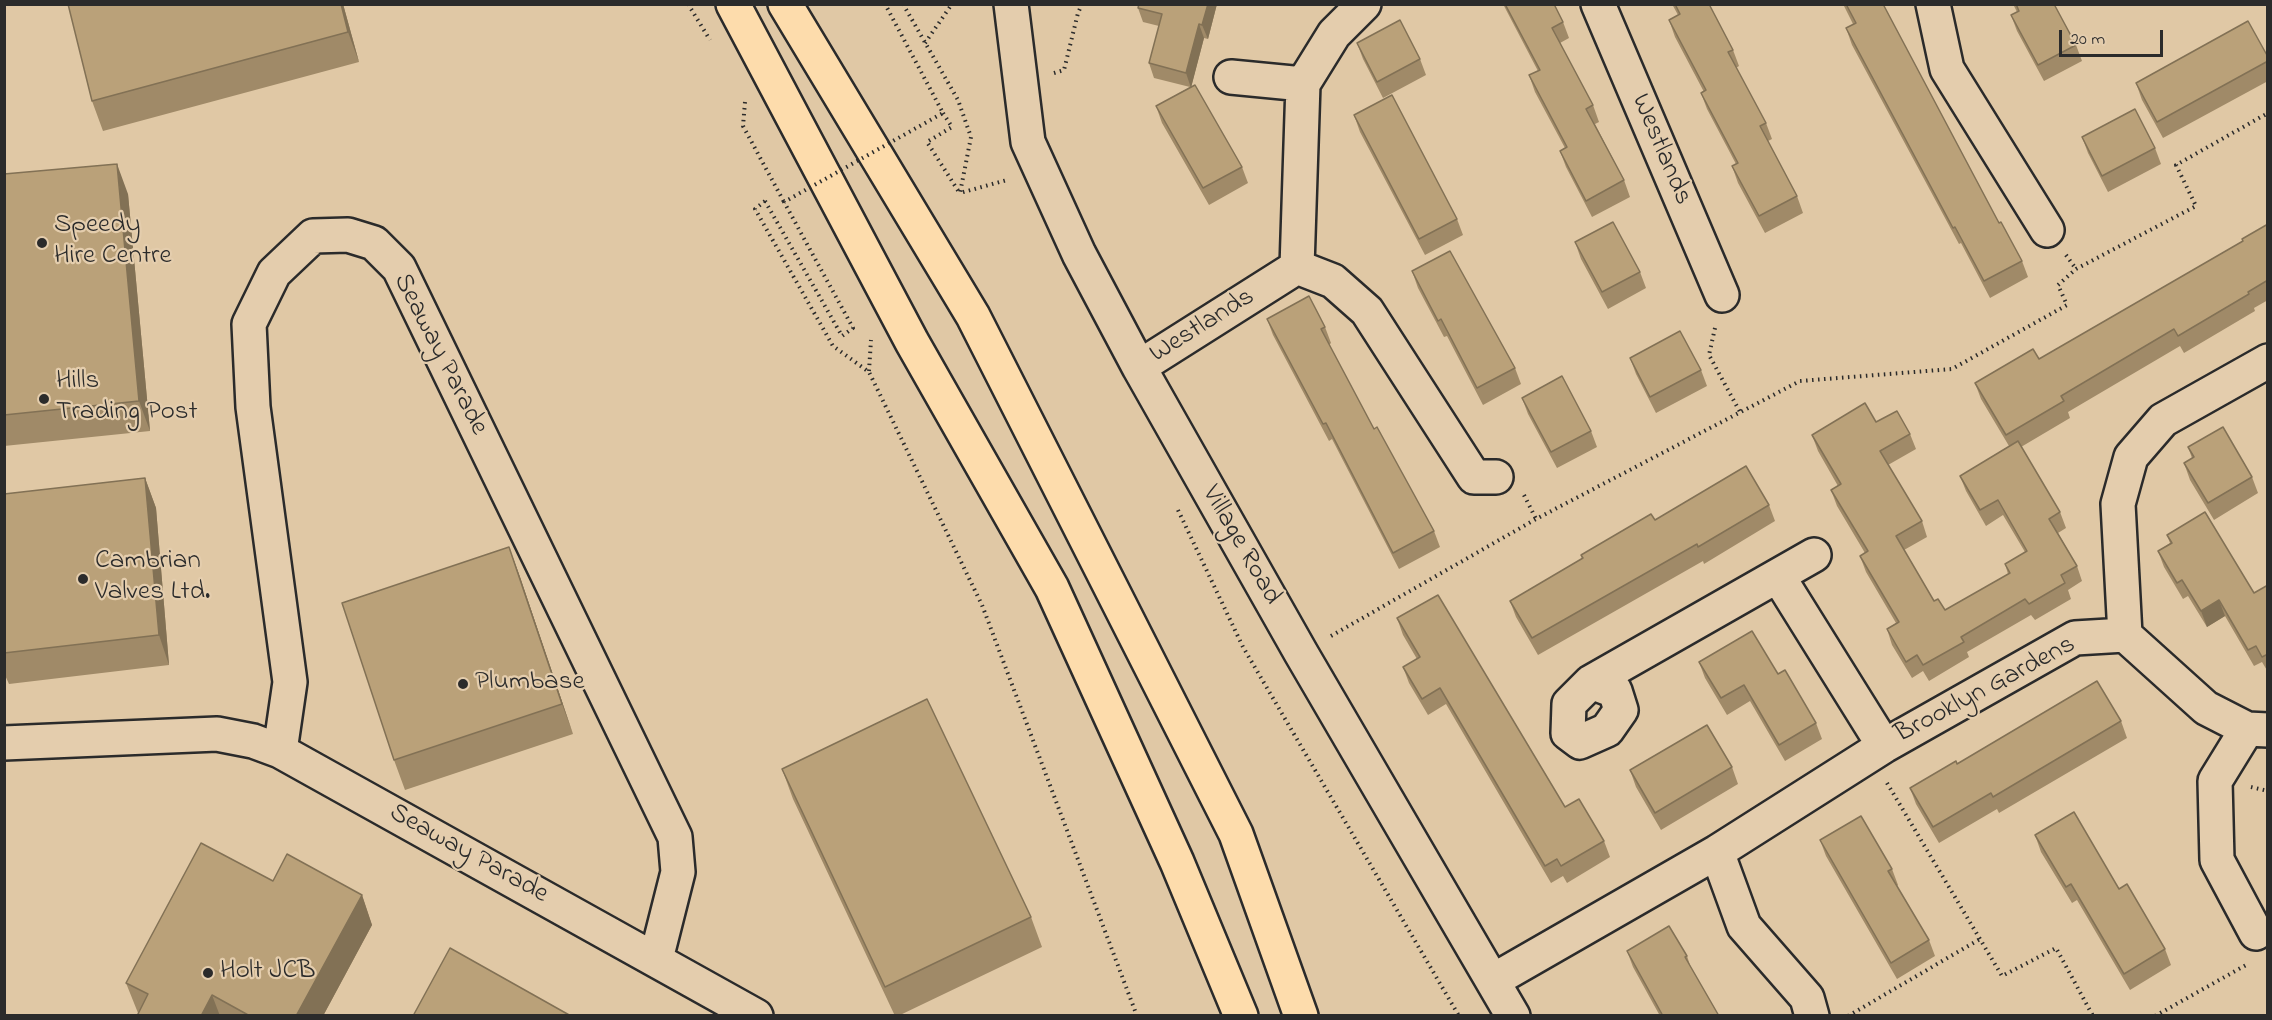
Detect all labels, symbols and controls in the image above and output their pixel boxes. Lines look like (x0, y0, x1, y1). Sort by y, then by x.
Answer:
scale bar (2062, 18, 2166, 56)
text: 20 m (2070, 27, 2105, 53)
street label: Westlands (1622, 90, 1698, 210)
place label: Speedy Hire Centre (54, 211, 172, 274)
marker: Speedy Hire Centre (35, 236, 49, 250)
street label: Seaway Parade (384, 269, 494, 441)
street label: Westlands (1145, 282, 1261, 372)
place label: Hills Trading Post (56, 367, 198, 430)
marker: Hills Trading Post (37, 392, 51, 406)
street label: Village Road (1193, 481, 1287, 611)
place label: Cambrian Valves Ltd. (95, 547, 210, 610)
marker: Cambrian Valves Ltd. (76, 572, 90, 586)
street label: Brooklyn Gardens (1890, 630, 2082, 752)
place label: Plumbase (475, 668, 585, 700)
marker: Plumbase (456, 677, 470, 691)
street label: Seaway Parade (383, 798, 553, 912)
place label: Holt JCB (220, 957, 315, 989)
marker: Holt JCB (201, 966, 215, 980)

